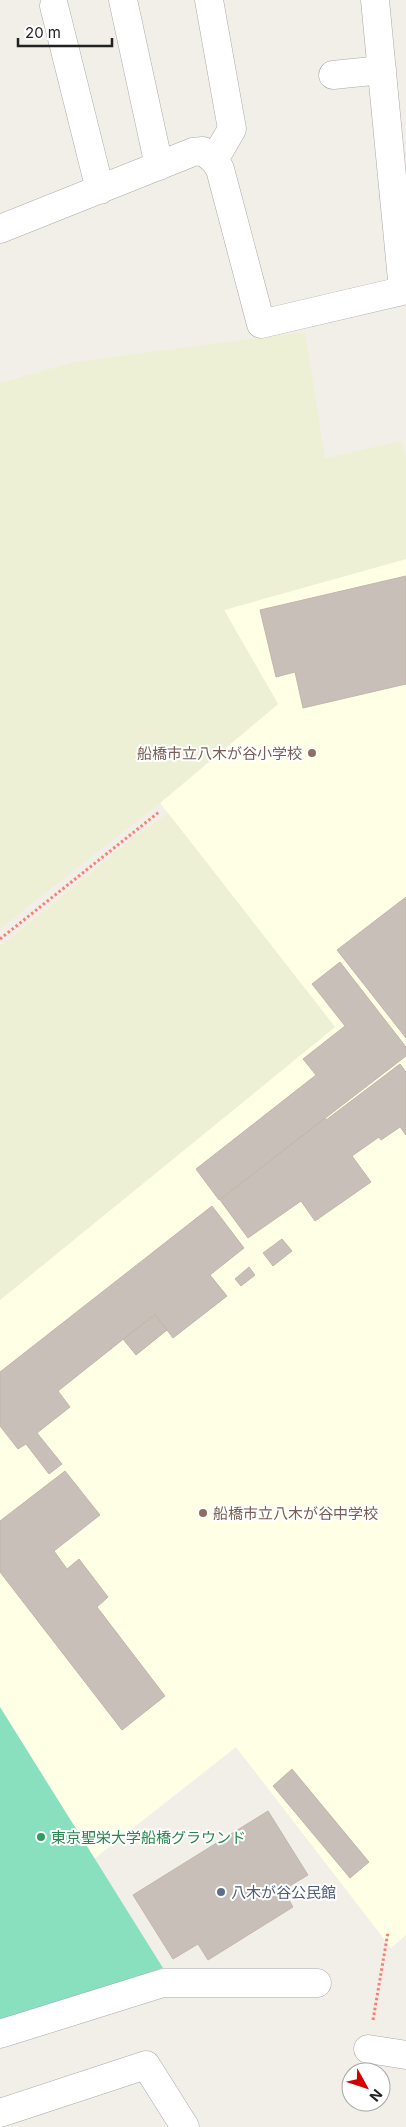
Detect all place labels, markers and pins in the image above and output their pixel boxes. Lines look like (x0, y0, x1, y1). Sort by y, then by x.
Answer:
place label: 船橋市立八木が谷小学校 (137, 744, 302, 763)
marker: 船橋市立八木が谷小学校 (306, 747, 318, 759)
place label: 船橋市立八木が谷中学校 (213, 1504, 378, 1523)
marker: 船橋市立八木が谷中学校 (197, 1507, 209, 1519)
place label: 東京聖栄大学船橋グラウンド (51, 1828, 246, 1847)
marker: 東京聖栄大学船橋グラウンド (35, 1831, 47, 1843)
place label: 八木が谷公民館 (231, 1883, 336, 1902)
marker: 八木が谷公民館 (215, 1886, 227, 1898)

